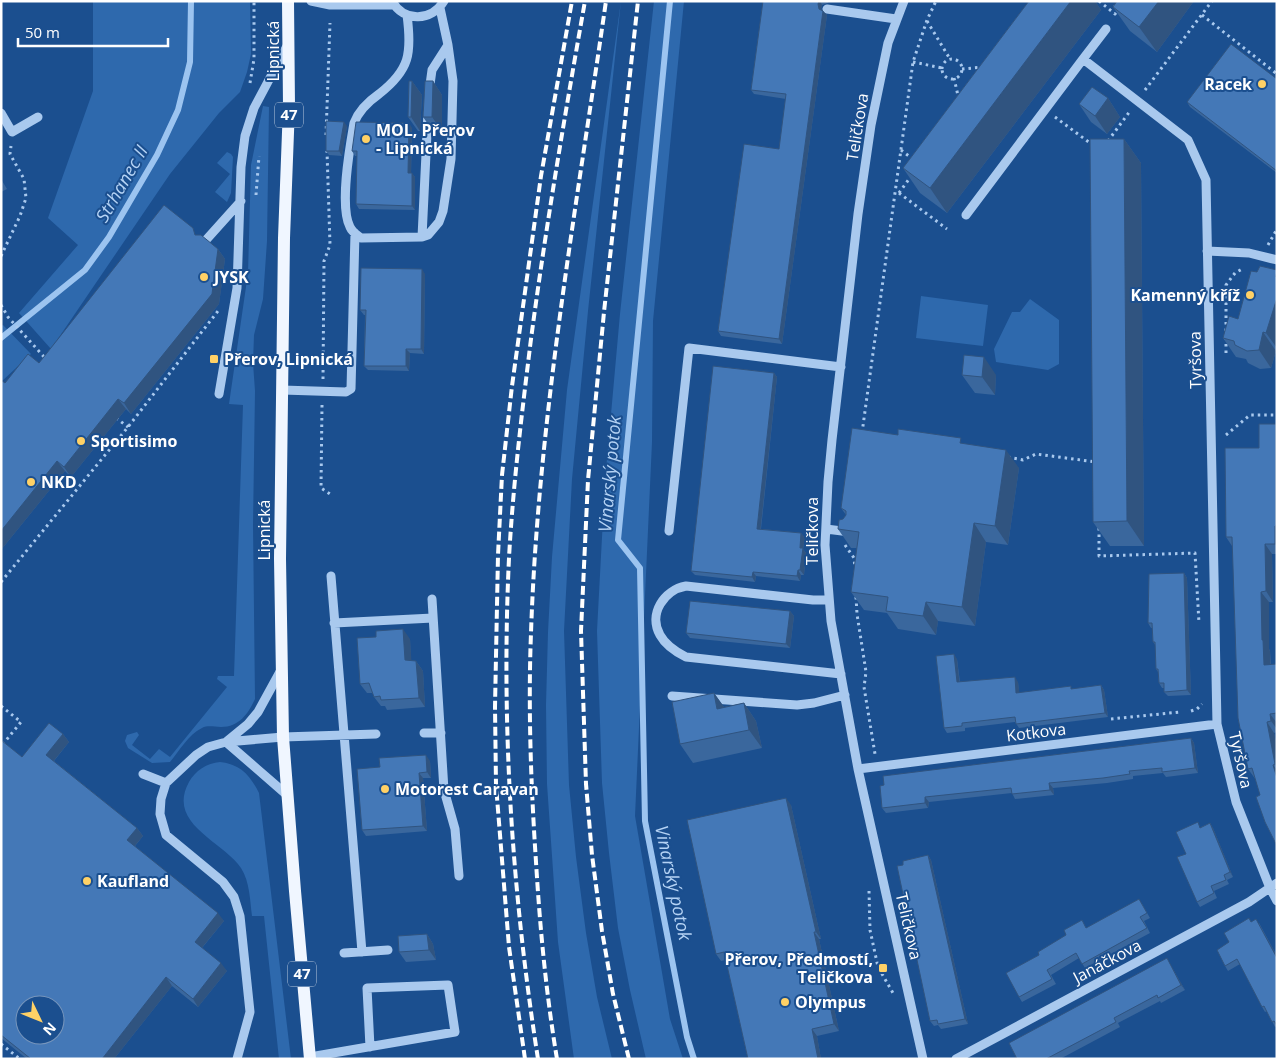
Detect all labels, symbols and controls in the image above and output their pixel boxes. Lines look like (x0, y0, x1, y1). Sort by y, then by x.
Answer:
scale bar (18, 15, 168, 47)
street label: Lipnická (262, 21, 284, 82)
text: 50 m (25, 22, 60, 42)
place label: Racek (1204, 73, 1252, 95)
marker: Racek (1256, 78, 1268, 90)
street label: Teličkova (841, 91, 873, 163)
road number: 47 (275, 102, 303, 128)
place label: MOL, Přerov - Lipnická (376, 119, 476, 159)
marker: MOL, Přerov - Lipnická (360, 133, 372, 145)
water label: Strhanec II (90, 141, 153, 226)
place label: JYSK (212, 266, 249, 288)
marker: JYSK (198, 271, 210, 283)
place label: Kamenný kříž (1130, 284, 1240, 306)
marker: Kamenný kříž (1244, 289, 1256, 301)
street label: Tyršova (1183, 331, 1207, 389)
place label: Přerov, Lipnická (224, 348, 353, 370)
marker: Přerov, Lipnická (208, 353, 220, 365)
water label: Vinarský potok (592, 413, 626, 533)
place label: Sportisimo (91, 430, 177, 452)
marker: Sportisimo (75, 435, 87, 447)
place label: NKD (41, 471, 76, 493)
marker: NKD (25, 476, 37, 488)
street label: Teličkova (801, 497, 823, 565)
street label: Lipnická (253, 500, 275, 561)
street label: Kotkova (1005, 717, 1067, 747)
street label: Tyršova (1224, 730, 1258, 790)
place label: Motorest Caravan (395, 778, 539, 800)
marker: Motorest Caravan (379, 783, 391, 795)
water label: Vinarský potok (650, 823, 698, 944)
place label: Kaufland (97, 870, 169, 892)
marker: Kaufland (81, 875, 93, 887)
street label: Teličkova (891, 890, 927, 962)
street label: Janáčkova (1067, 934, 1145, 989)
place label: Přerov, Předmostí, Teličkova (724, 948, 873, 988)
road number: 47 (288, 962, 316, 986)
marker: Přerov, Předmostí, Teličkova (877, 962, 889, 974)
place label: Olympus (795, 991, 866, 1013)
north arrow (15, 995, 65, 1045)
marker: Olympus (779, 996, 791, 1008)
text: N (39, 1019, 61, 1040)

